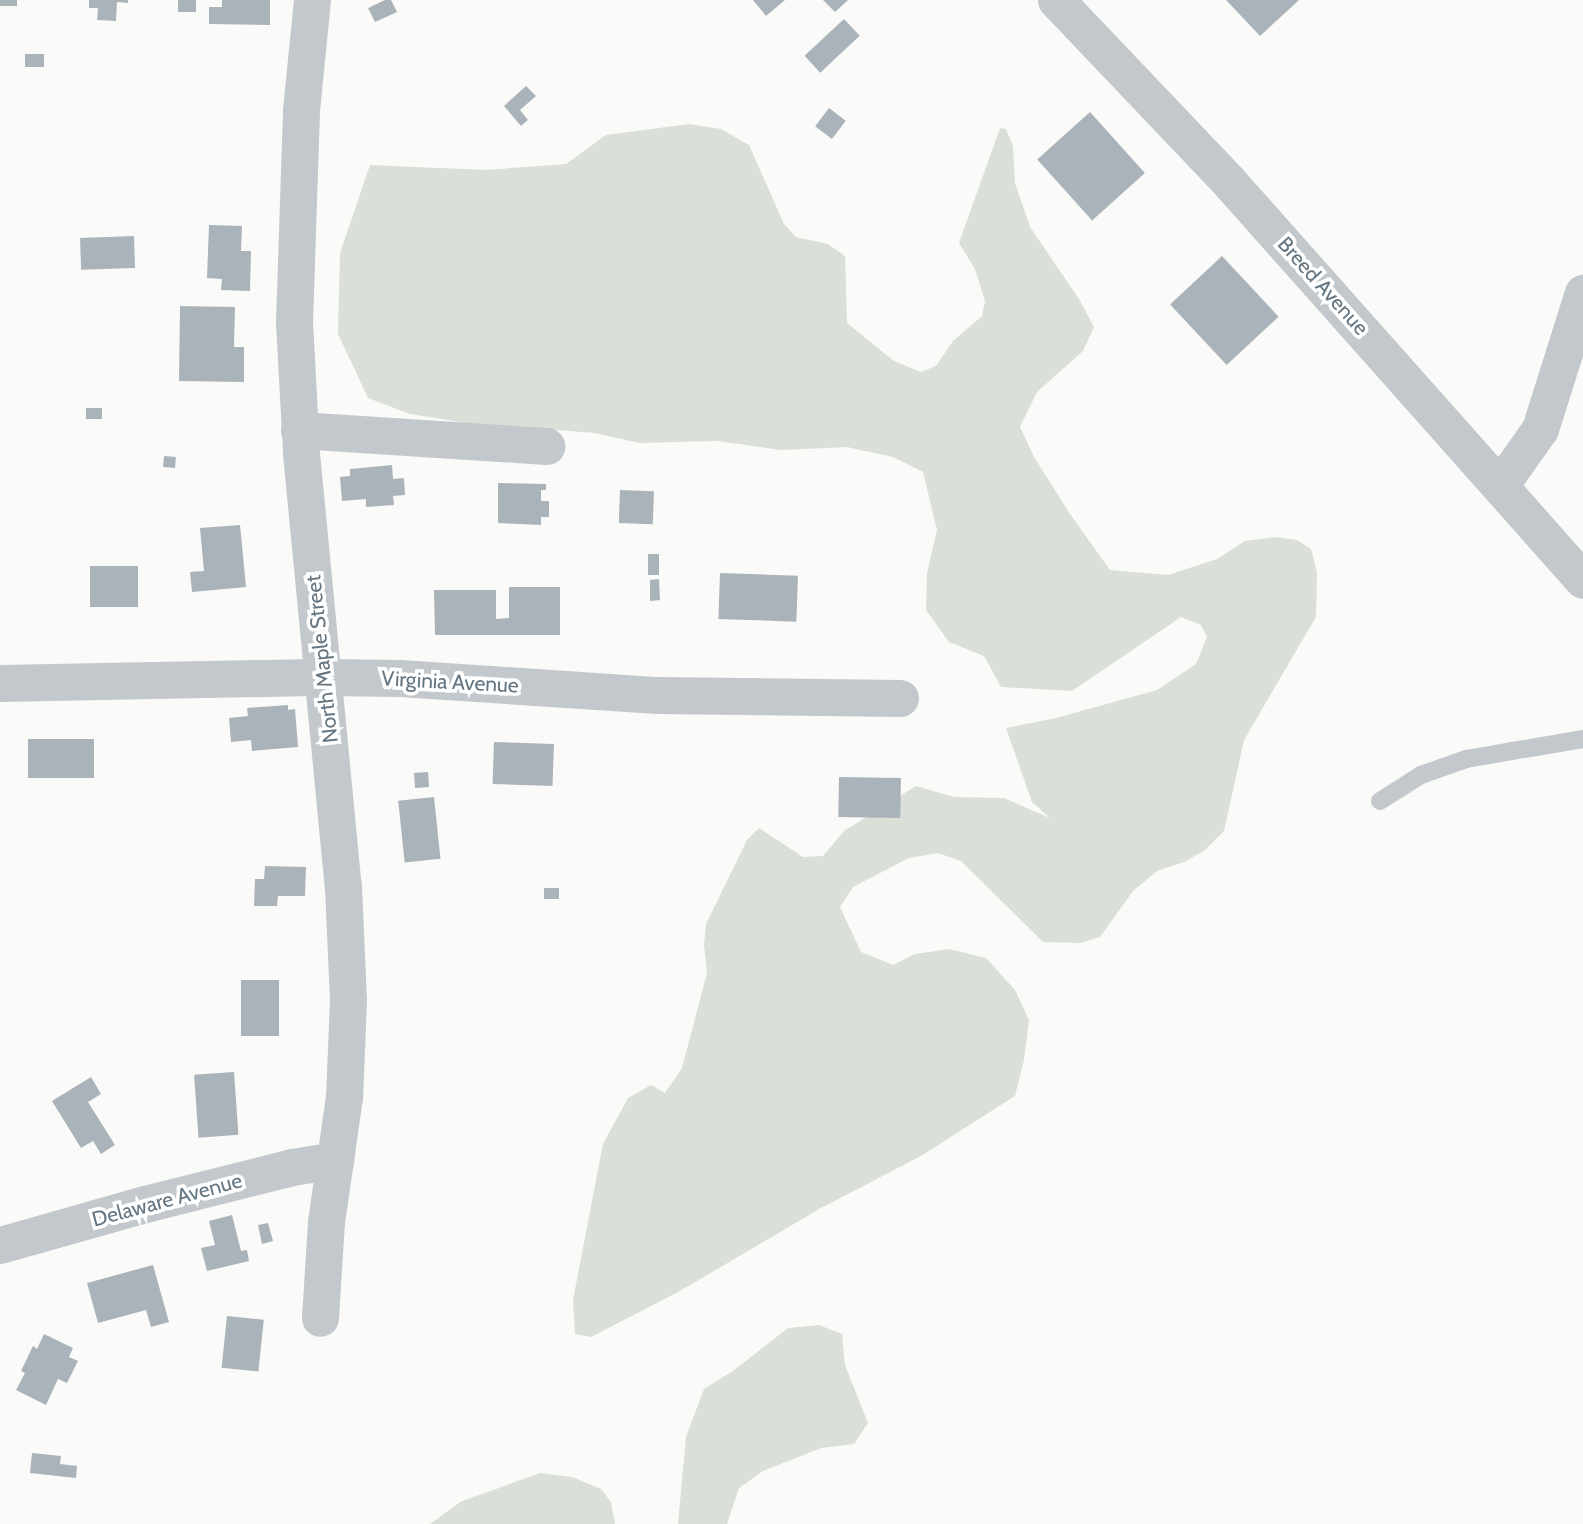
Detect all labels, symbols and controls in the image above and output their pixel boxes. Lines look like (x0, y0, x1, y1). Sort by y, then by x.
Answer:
street label: Breed Avenue (1272, 232, 1374, 340)
street label: North Maple Street (301, 574, 343, 744)
street label: Virginia Avenue (381, 666, 519, 698)
street label: Delaware Avenue (89, 1168, 245, 1232)

